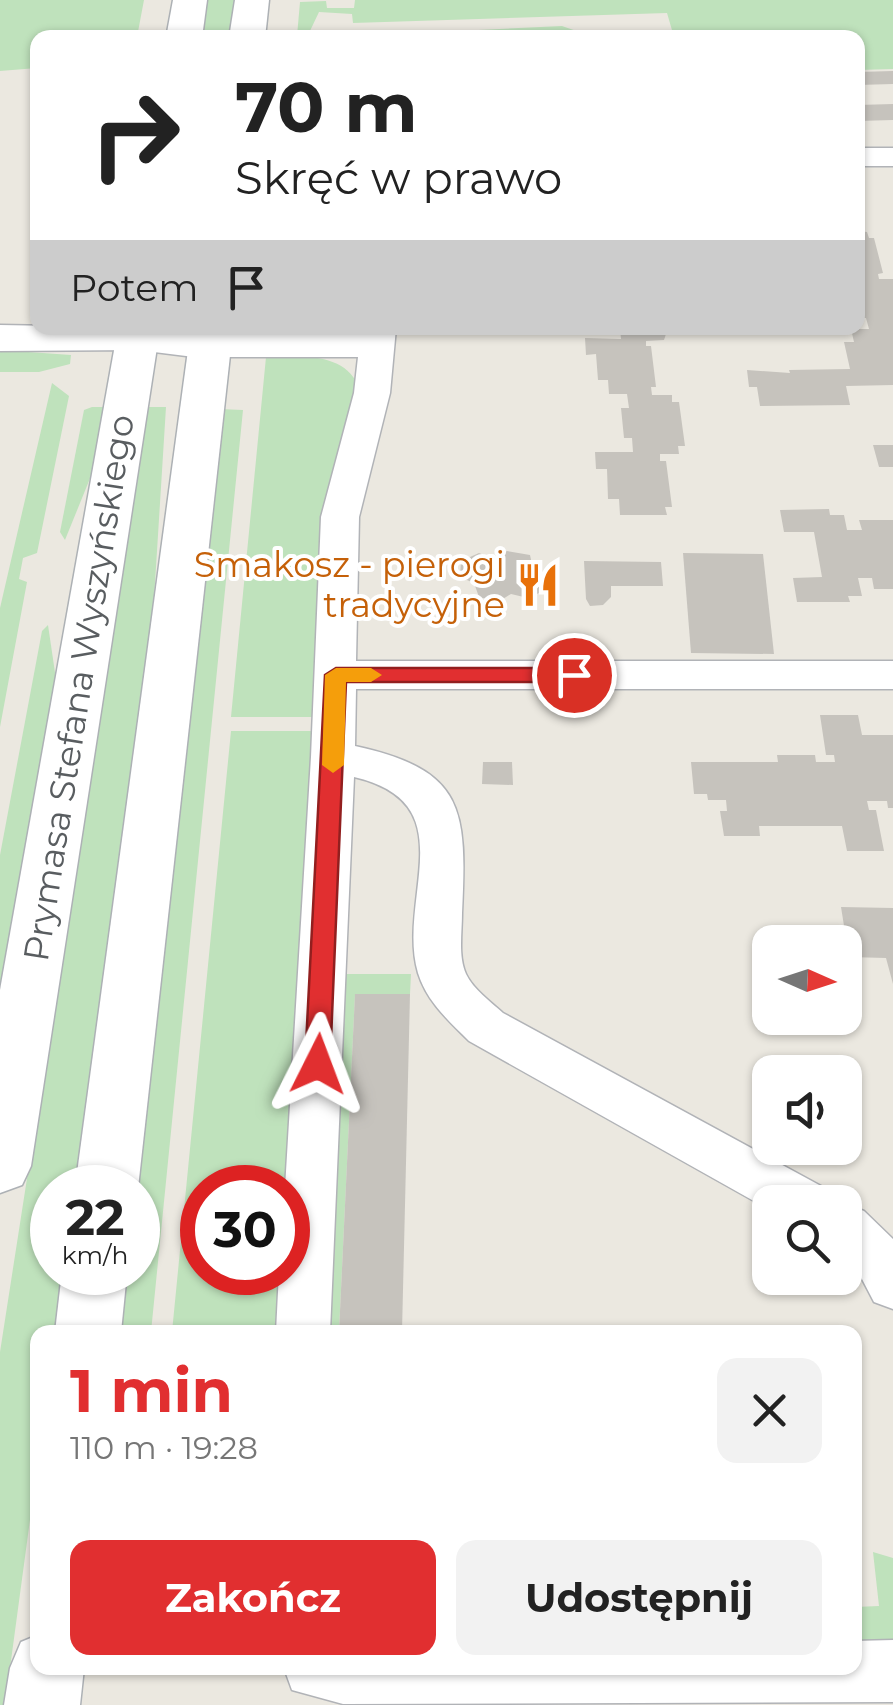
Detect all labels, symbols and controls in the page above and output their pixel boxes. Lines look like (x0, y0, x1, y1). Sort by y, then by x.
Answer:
text: 70 m (235, 64, 418, 150)
icon: right (70, 70, 200, 200)
text: Skręć w prawo (235, 150, 562, 205)
icon: arrive (219, 260, 274, 315)
text: Potem (70, 264, 199, 311)
street label: Prymasa Stefana Wyszyńskiego (14, 412, 143, 964)
place label: Smakosz - pierogi tradycyjne (194, 543, 505, 626)
restaurant icon: Smakosz - pierogi tradycyjne (514, 561, 562, 609)
pin (532, 633, 617, 718)
icon: arrive (547, 648, 602, 703)
north arrow (752, 925, 862, 1035)
map controls (752, 925, 862, 1295)
position arrow (266, 1012, 370, 1116)
button: sound (752, 1055, 862, 1165)
speed limit sign: 30 (180, 1165, 310, 1295)
button: search (752, 1185, 862, 1295)
text: 22 (66, 1187, 125, 1248)
text: km/h (62, 1240, 128, 1270)
text: 1 min (70, 1354, 233, 1427)
button: close (717, 1358, 822, 1463)
text: 110 m · 19:28 (70, 1428, 258, 1467)
button: Zakończ (70, 1540, 436, 1655)
button: Udostępnij (456, 1540, 822, 1655)

